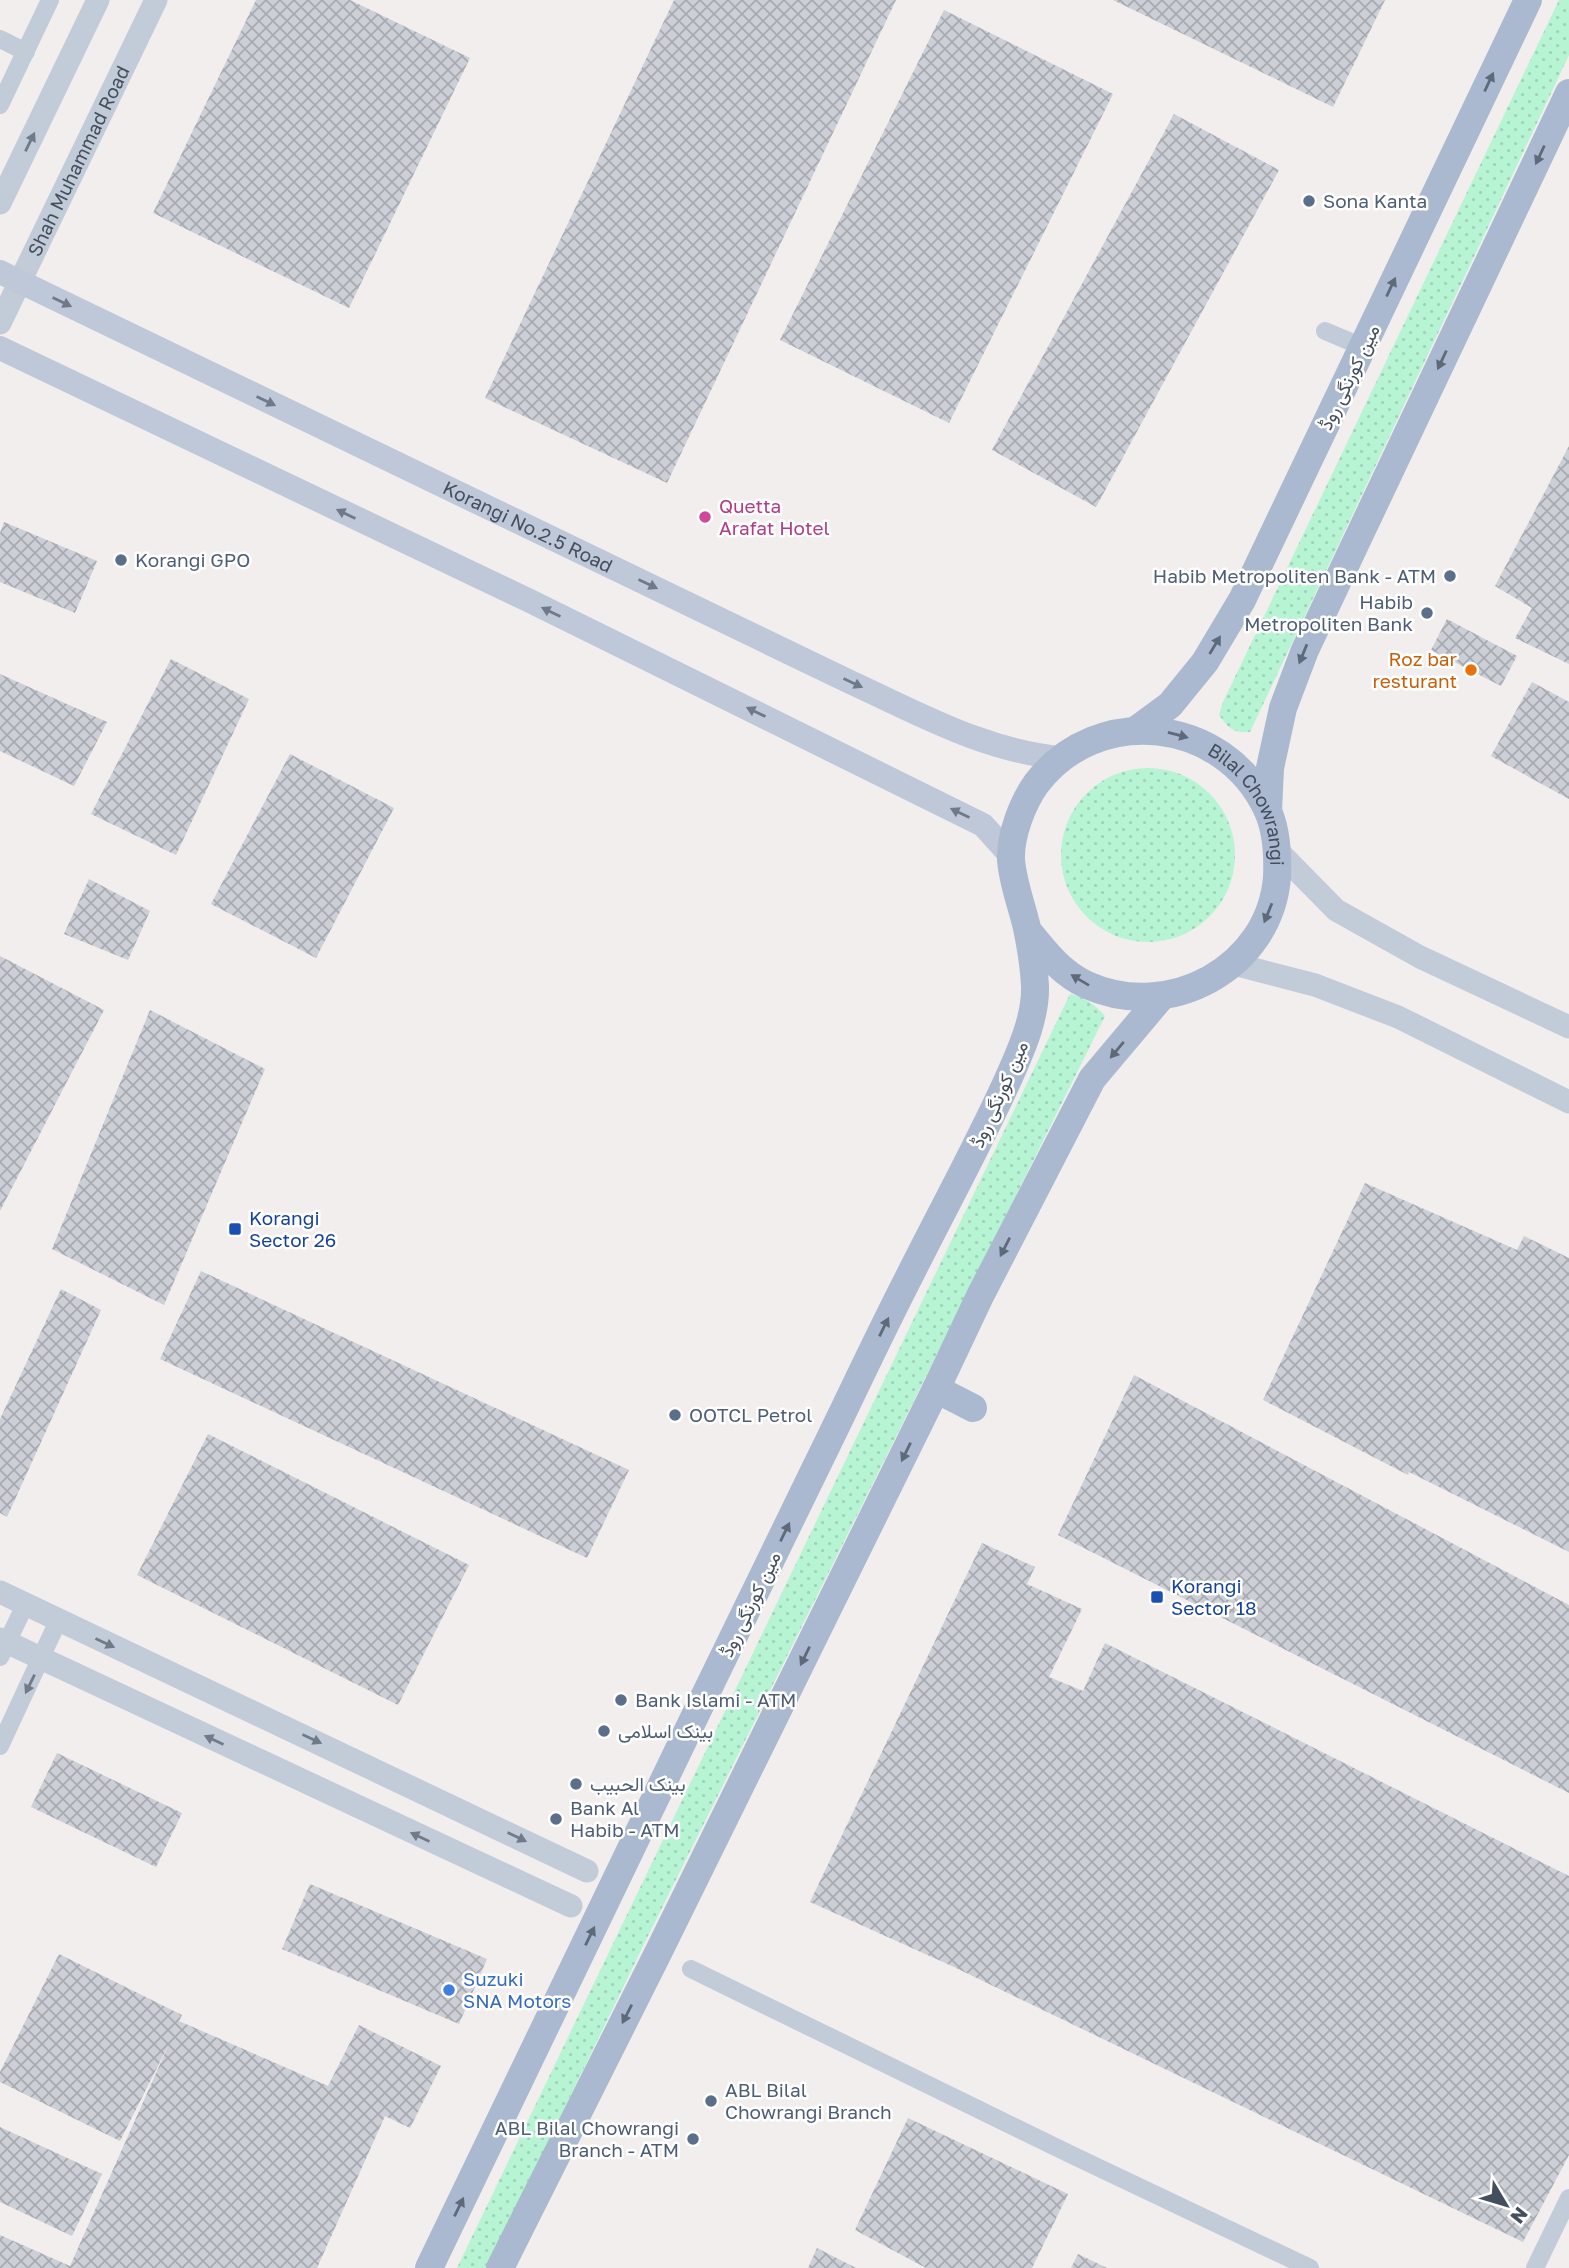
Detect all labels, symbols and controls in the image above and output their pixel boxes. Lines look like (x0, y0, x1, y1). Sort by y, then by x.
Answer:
street label: Shah Muhammad Road (22, 62, 134, 260)
one-way arrow (1483, 72, 1495, 92)
one-way arrow (24, 132, 35, 152)
one-way arrow (1534, 145, 1546, 165)
place label: Sona Kanta (1323, 189, 1427, 212)
marker: Sona Kanta (1301, 193, 1317, 209)
one-way arrow (1386, 277, 1397, 297)
one-way arrow (51, 297, 72, 308)
street label: مین کورنگی روڈ (1313, 320, 1385, 434)
one-way arrow (1437, 350, 1448, 370)
one-way arrow (256, 395, 276, 406)
street label: Korangi No.2.5 Road (439, 475, 617, 577)
place label: Quetta Arafat Hotel (719, 494, 830, 539)
one-way arrow (336, 508, 356, 519)
marker: Quetta Arafat Hotel (697, 509, 713, 525)
place label: Korangi GPO (135, 548, 250, 571)
marker: Korangi GPO (113, 552, 129, 568)
place label: Habib Metropoliten Bank - ATM (1153, 564, 1436, 587)
marker: Habib Metropoliten Bank - ATM (1442, 568, 1458, 584)
one-way arrow (638, 579, 658, 590)
place label: Habib Metropoliten Bank (1244, 590, 1413, 635)
marker: Habib Metropoliten Bank (1419, 605, 1435, 621)
one-way arrow (541, 606, 561, 618)
one-way arrow (1209, 635, 1221, 654)
one-way arrow (1298, 644, 1309, 665)
place label: Roz bar resturant (1373, 647, 1458, 692)
marker: Roz bar resturant (1463, 662, 1479, 678)
one-way arrow (843, 677, 863, 689)
one-way arrow (746, 706, 766, 717)
one-way arrow (1167, 730, 1189, 741)
street label: Bilal Chowrangi (1204, 737, 1289, 866)
one-way arrow (950, 808, 970, 819)
one-way arrow (1262, 902, 1273, 923)
one-way arrow (1070, 974, 1089, 986)
street label: مین کورنگی روڈ (965, 1037, 1033, 1151)
one-way arrow (1110, 1041, 1125, 1058)
place label: Korangi Sector 26 (249, 1206, 336, 1251)
marker: Korangi Sector 26 (227, 1221, 243, 1237)
one-way arrow (999, 1237, 1011, 1257)
one-way arrow (878, 1317, 889, 1337)
place label: OOTCL Petrol (689, 1403, 812, 1426)
marker: OOTCL Petrol (667, 1407, 683, 1423)
one-way arrow (900, 1442, 911, 1462)
one-way arrow (779, 1522, 790, 1542)
street label: مین کورنگی روڈ (714, 1547, 786, 1661)
place label: Korangi Sector 18 (1171, 1574, 1257, 1619)
marker: Korangi Sector 18 (1149, 1589, 1165, 1605)
one-way arrow (95, 1638, 116, 1649)
one-way arrow (800, 1646, 811, 1666)
one-way arrow (24, 1673, 35, 1694)
place label: Bank Islami - ATM (635, 1688, 796, 1711)
marker: Bank Islami - ATM (613, 1692, 629, 1708)
place label: بینک اسلامی (618, 1719, 713, 1743)
marker: بینک اسلامی (596, 1723, 612, 1739)
one-way arrow (204, 1734, 224, 1746)
one-way arrow (302, 1734, 322, 1745)
place label: بينک الحبيب (590, 1772, 686, 1796)
marker: بينک الحبيب (568, 1776, 584, 1792)
place label: Bank Al Habib - ATM (570, 1796, 680, 1841)
marker: Bank Al Habib - ATM (548, 1811, 564, 1827)
one-way arrow (410, 1831, 430, 1842)
one-way arrow (507, 1832, 527, 1843)
one-way arrow (585, 1926, 596, 1946)
place label: Suzuki SNA Motors (463, 1967, 571, 2012)
marker: Suzuki SNA Motors (441, 1982, 457, 1998)
one-way arrow (622, 2004, 633, 2024)
place label: ABL Bilal Chowrangi Branch (725, 2078, 892, 2123)
marker: ABL Bilal Chowrangi Branch (703, 2093, 719, 2109)
place label: ABL Bilal Chowrangi Branch - ATM (495, 2116, 679, 2161)
marker: ABL Bilal Chowrangi Branch - ATM (685, 2131, 701, 2147)
north arrow (1471, 2170, 1541, 2240)
one-way arrow (453, 2197, 465, 2217)
text: N (1506, 2203, 1533, 2229)

